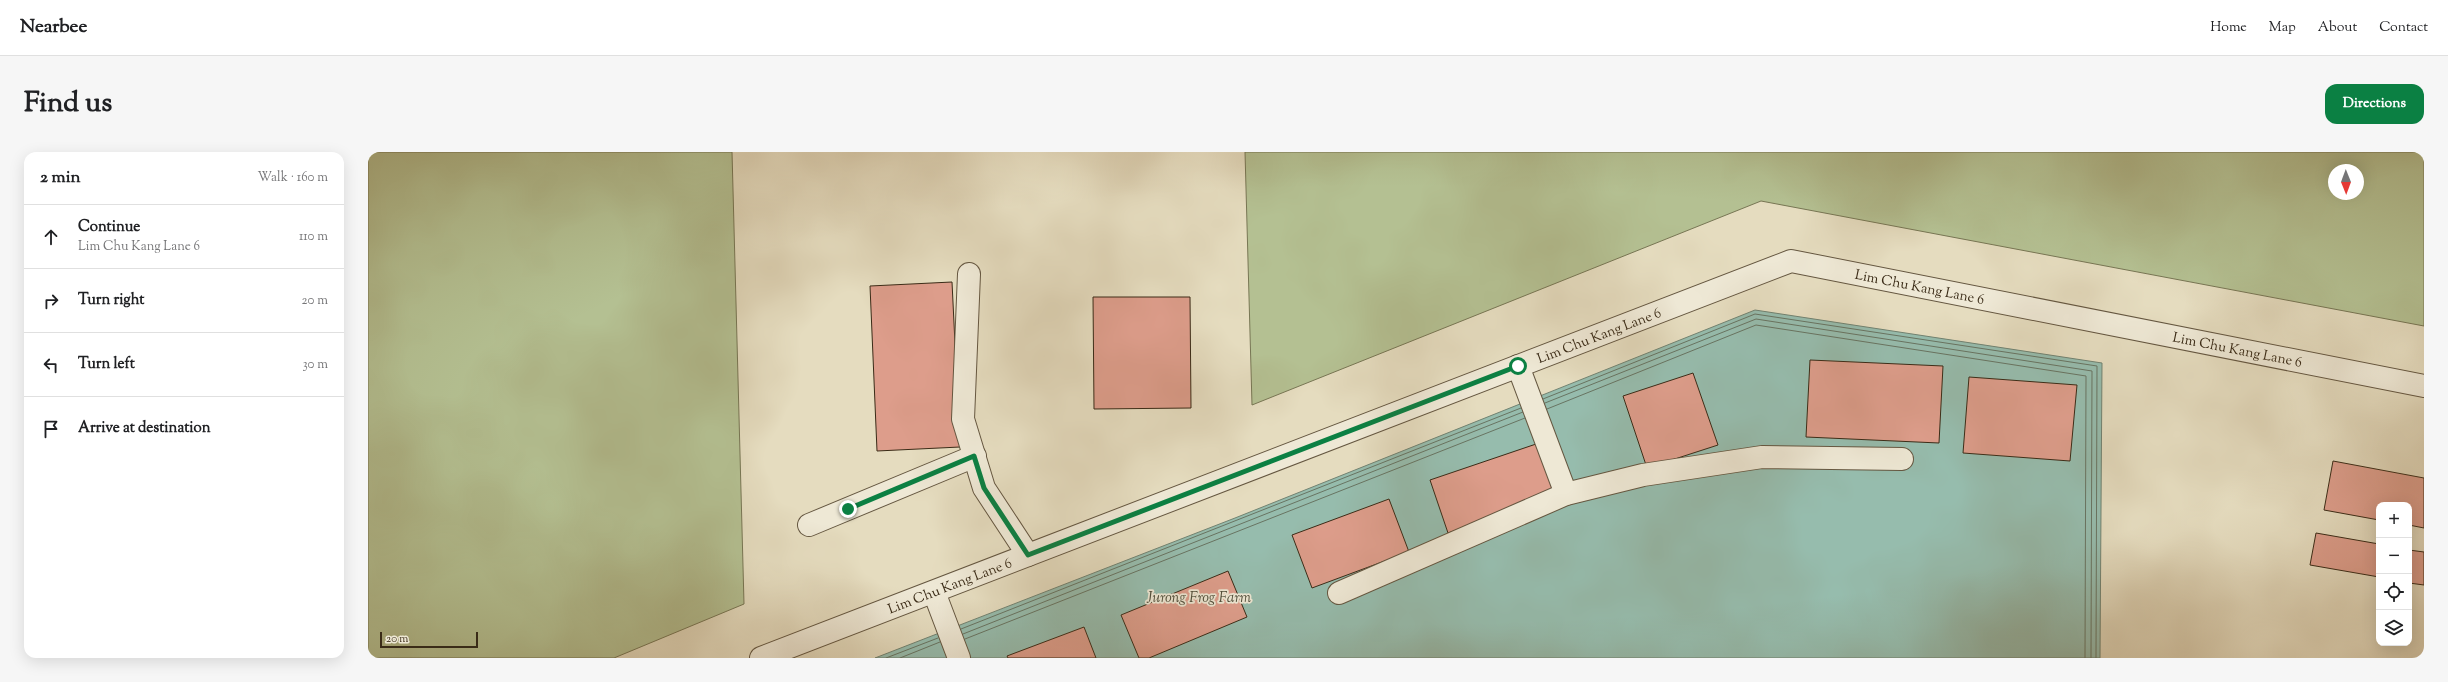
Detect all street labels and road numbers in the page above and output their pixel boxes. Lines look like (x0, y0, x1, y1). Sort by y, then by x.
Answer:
street label: Lim Chu Kang Lane 6 (1853, 266, 1986, 311)
street label: Lim Chu Kang Lane 6 (1535, 304, 1665, 370)
street label: Lim Chu Kang Lane 6 (2171, 329, 2304, 374)
street label: Lim Chu Kang Lane 6 (885, 554, 1015, 620)

